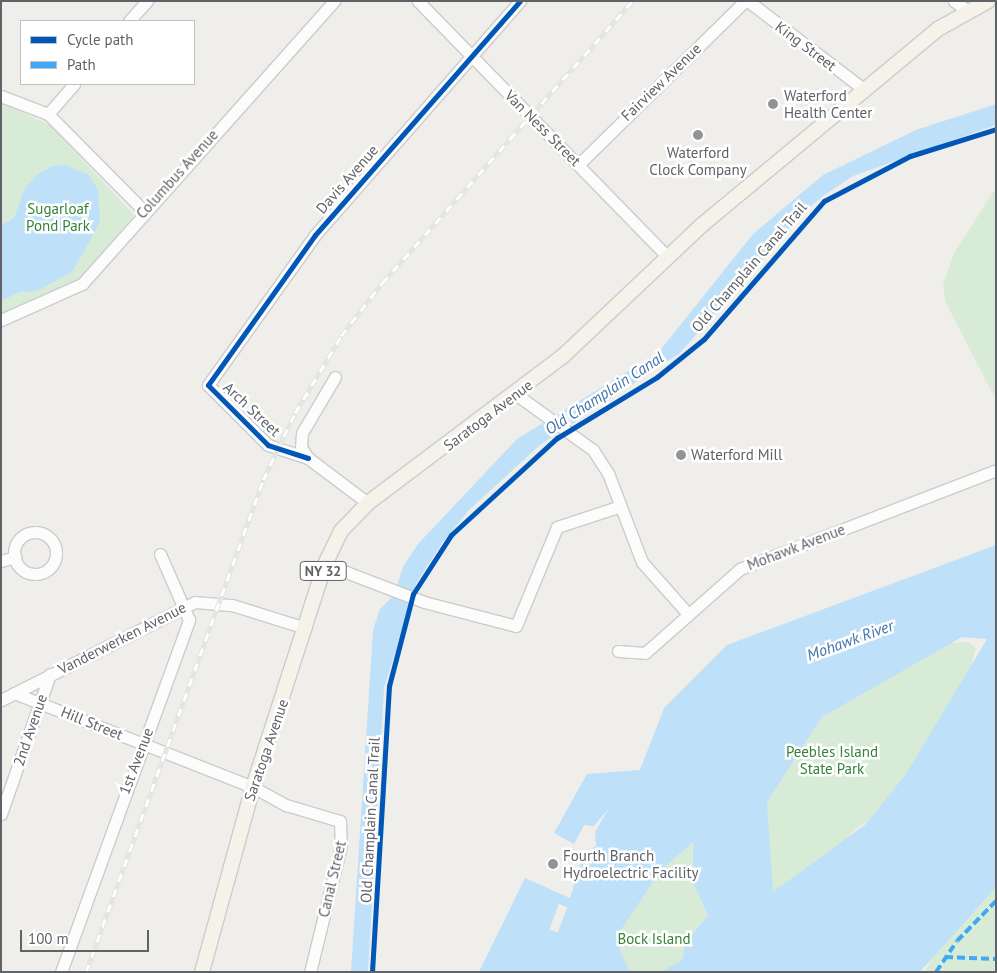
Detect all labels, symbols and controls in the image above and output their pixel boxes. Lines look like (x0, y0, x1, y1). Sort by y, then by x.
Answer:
street label: King Street (772, 17, 840, 75)
legend (20, 20, 195, 85)
text: Cycle path (67, 30, 133, 49)
street label: Fairview Avenue (617, 39, 705, 125)
text: Path (67, 55, 96, 74)
street label: Van Ness Street (501, 86, 585, 170)
place label: Waterford Health Center (784, 86, 872, 121)
marker: Waterford Health Center (766, 97, 780, 111)
street label: Columbus Avenue (132, 126, 222, 222)
marker: Waterford Clock Company (692, 129, 704, 141)
street label: Davis Avenue (312, 141, 382, 217)
place label: Waterford Clock Company (649, 143, 747, 178)
street label: Old Champlain Canal Trail (688, 198, 810, 336)
park label: Sugarloaf Pond Park (26, 199, 90, 234)
water label: Old Champlain Canal (541, 347, 667, 439)
street label: Saratoga Avenue (440, 376, 536, 454)
street label: Arch Street (220, 378, 284, 440)
place label: Waterford Mill (691, 446, 782, 464)
marker: Waterford Mill (675, 449, 687, 461)
street label: Mohawk Avenue (744, 520, 848, 574)
road number: NY 32 (299, 560, 347, 582)
street label: Vanderwerken Avenue (55, 598, 189, 678)
water label: Mohawk River (804, 615, 896, 665)
street label: 2nd Avenue (9, 691, 51, 769)
street label: Saratoga Avenue (240, 696, 292, 804)
street label: Hill Street (58, 702, 126, 744)
street label: 1st Avenue (115, 725, 157, 797)
street label: Old Champlain Canal Trail (357, 736, 383, 904)
park label: Peebles Island State Park (786, 742, 878, 777)
street label: Canal Street (314, 839, 350, 919)
place label: Fourth Branch Hydroelectric Facility (563, 846, 699, 881)
marker: Fourth Branch Hydroelectric Facility (547, 858, 559, 870)
scale bar (22, 920, 151, 952)
text: 100 m (28, 929, 69, 948)
park label: Bock Island (617, 930, 691, 948)

